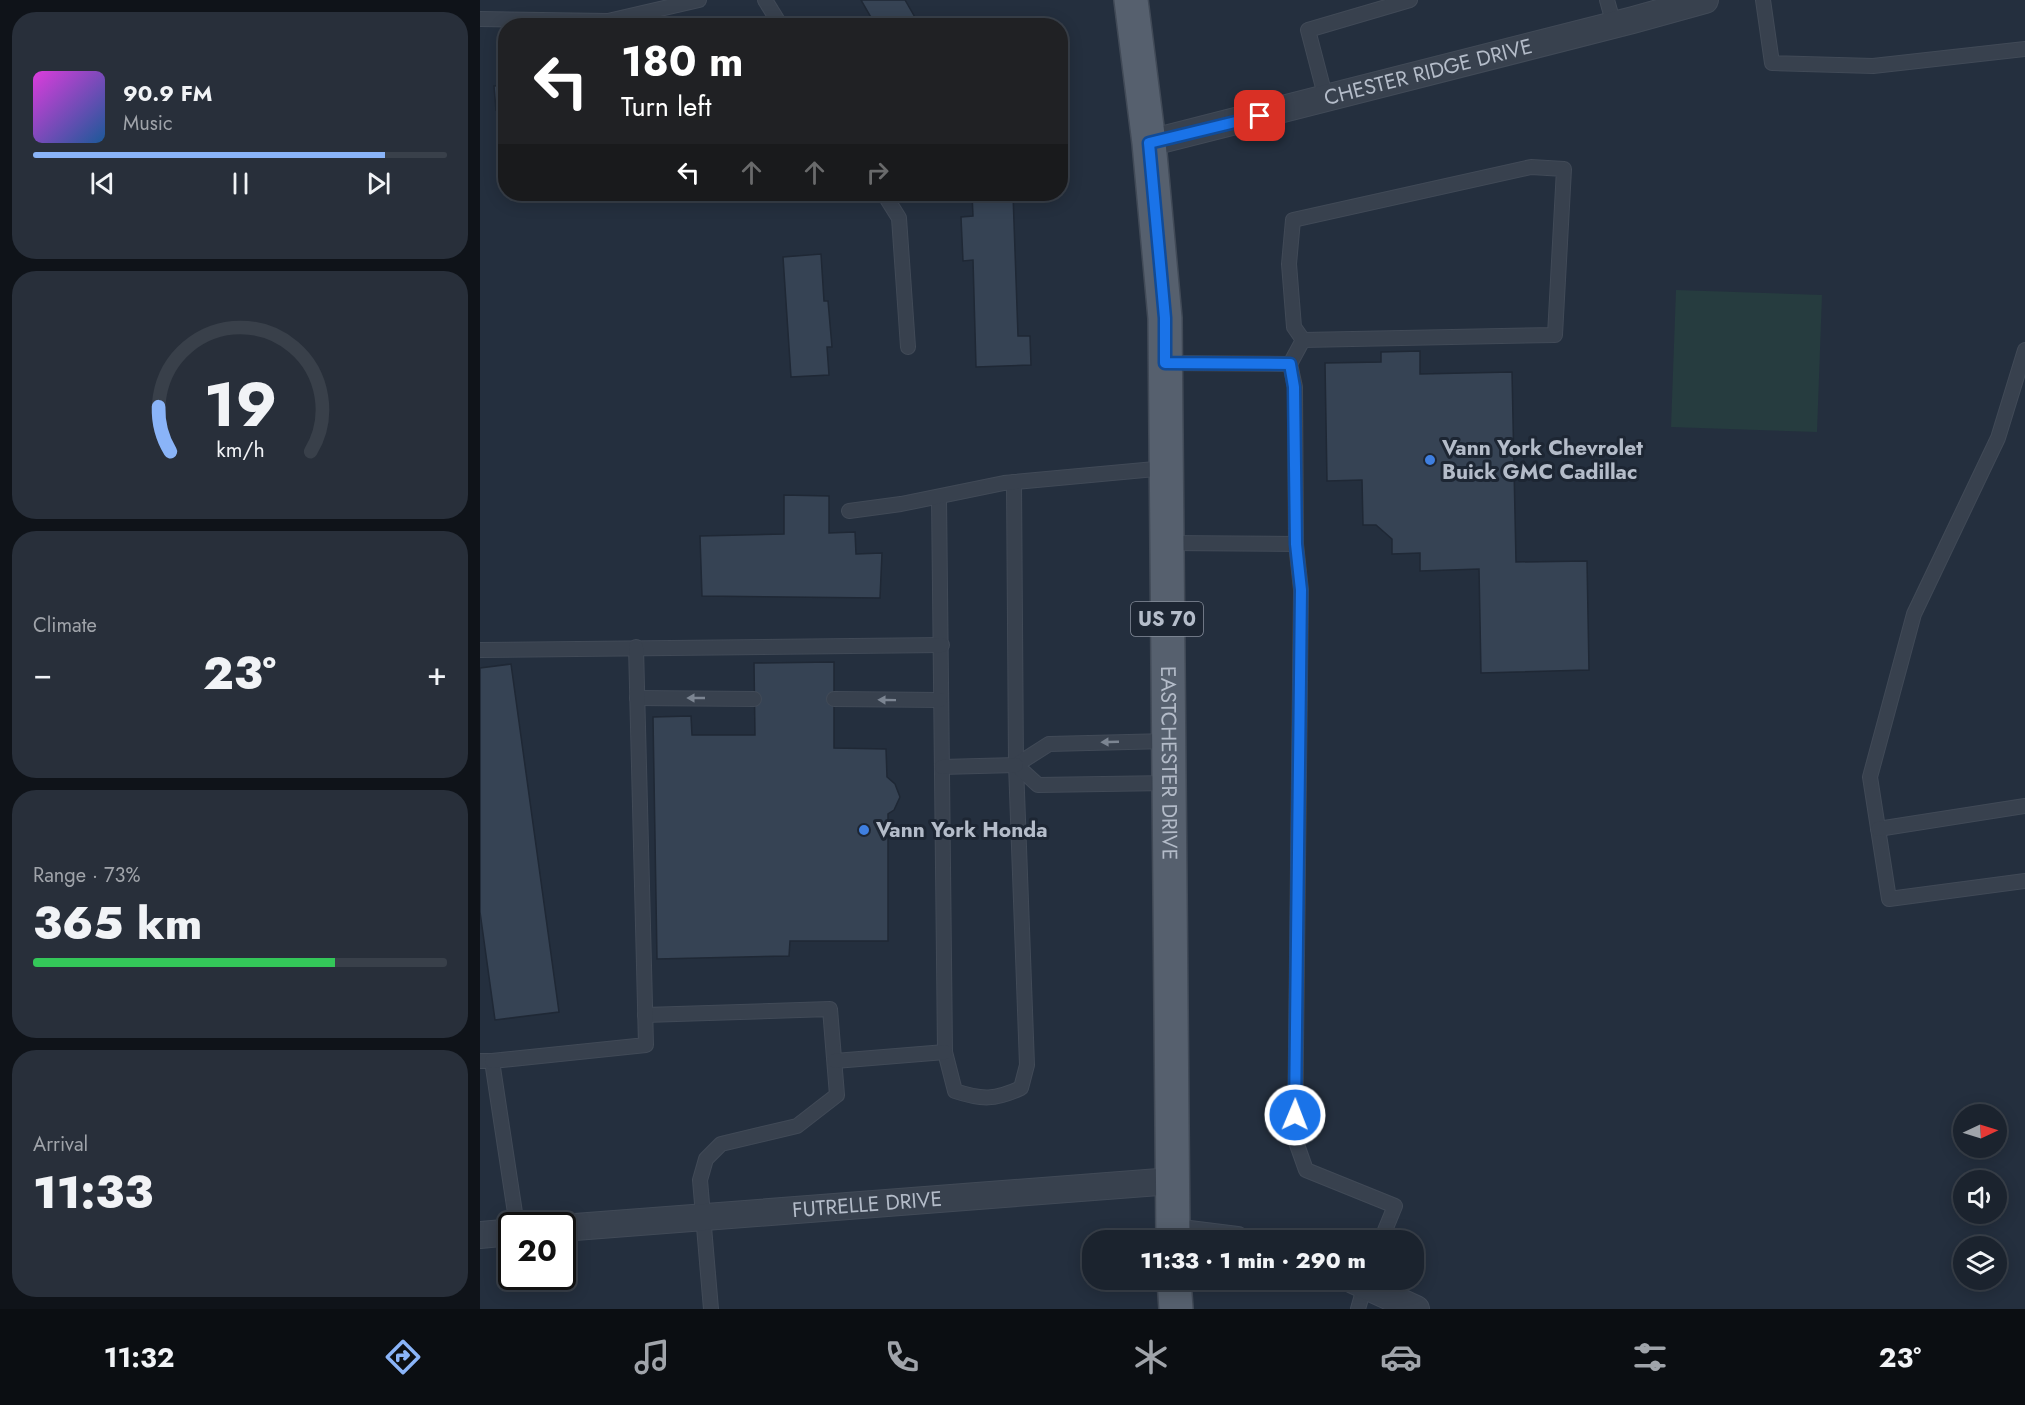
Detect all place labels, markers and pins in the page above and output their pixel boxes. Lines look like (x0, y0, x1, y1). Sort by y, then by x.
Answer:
pin (1234, 90, 1285, 141)
place label: Vann York Chevrolet Buick GMC Cadillac (1441, 433, 1643, 487)
marker: Vann York Chevrolet Buick GMC Cadillac (1423, 453, 1437, 467)
place label: Vann York Honda (875, 815, 1048, 845)
marker: Vann York Honda (857, 823, 871, 837)

